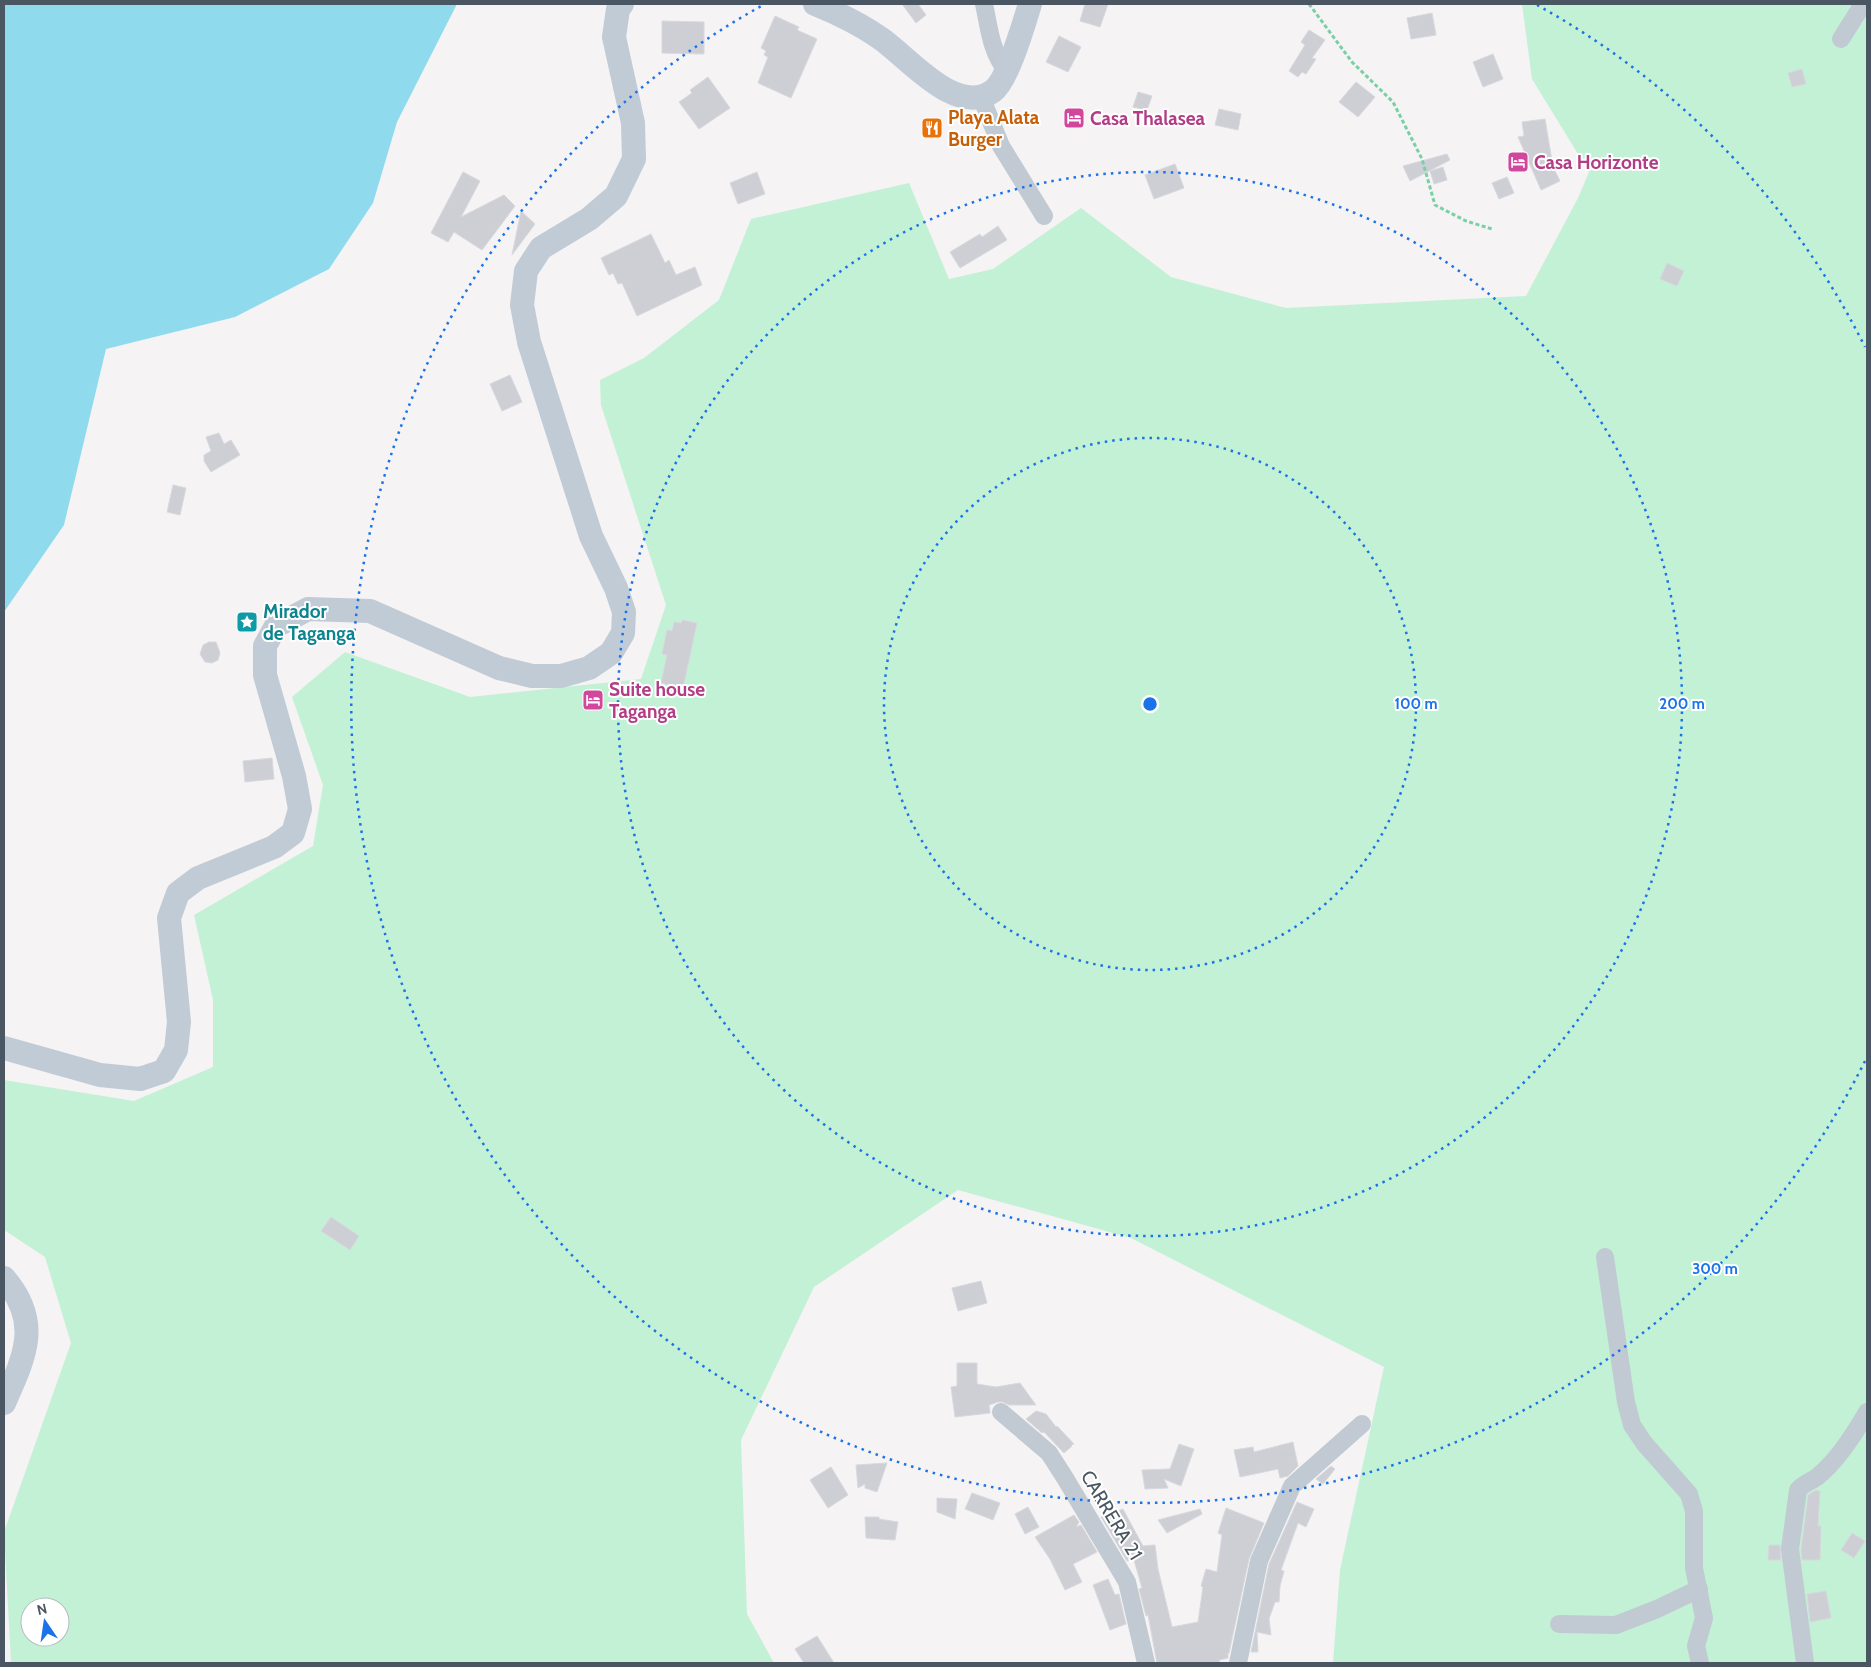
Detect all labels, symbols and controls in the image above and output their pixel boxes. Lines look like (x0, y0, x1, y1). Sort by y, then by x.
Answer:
place label: Playa Alata Burger (948, 106, 1040, 151)
hotel icon: Casa Thalasea (1062, 106, 1086, 130)
place label: Casa Thalasea (1090, 107, 1205, 130)
restaurant icon: Playa Alata Burger (920, 116, 944, 140)
hotel icon: Casa Horizonte (1506, 150, 1530, 174)
place label: Casa Horizonte (1534, 151, 1659, 174)
place label: Mirador de Taganga (263, 600, 356, 645)
place icon: Mirador de Taganga (235, 610, 259, 634)
place label: Suite house Taganga (609, 678, 705, 723)
hotel icon: Suite house Taganga (581, 688, 605, 712)
centre of rings (1141, 695, 1159, 713)
text: 100 m (1394, 695, 1438, 713)
text: 200 m (1659, 695, 1705, 713)
text: 300 m (1692, 1260, 1738, 1278)
street label: CARRERA 21 (1076, 1466, 1147, 1564)
north arrow (20, 1597, 70, 1647)
text: N (35, 1599, 49, 1619)

